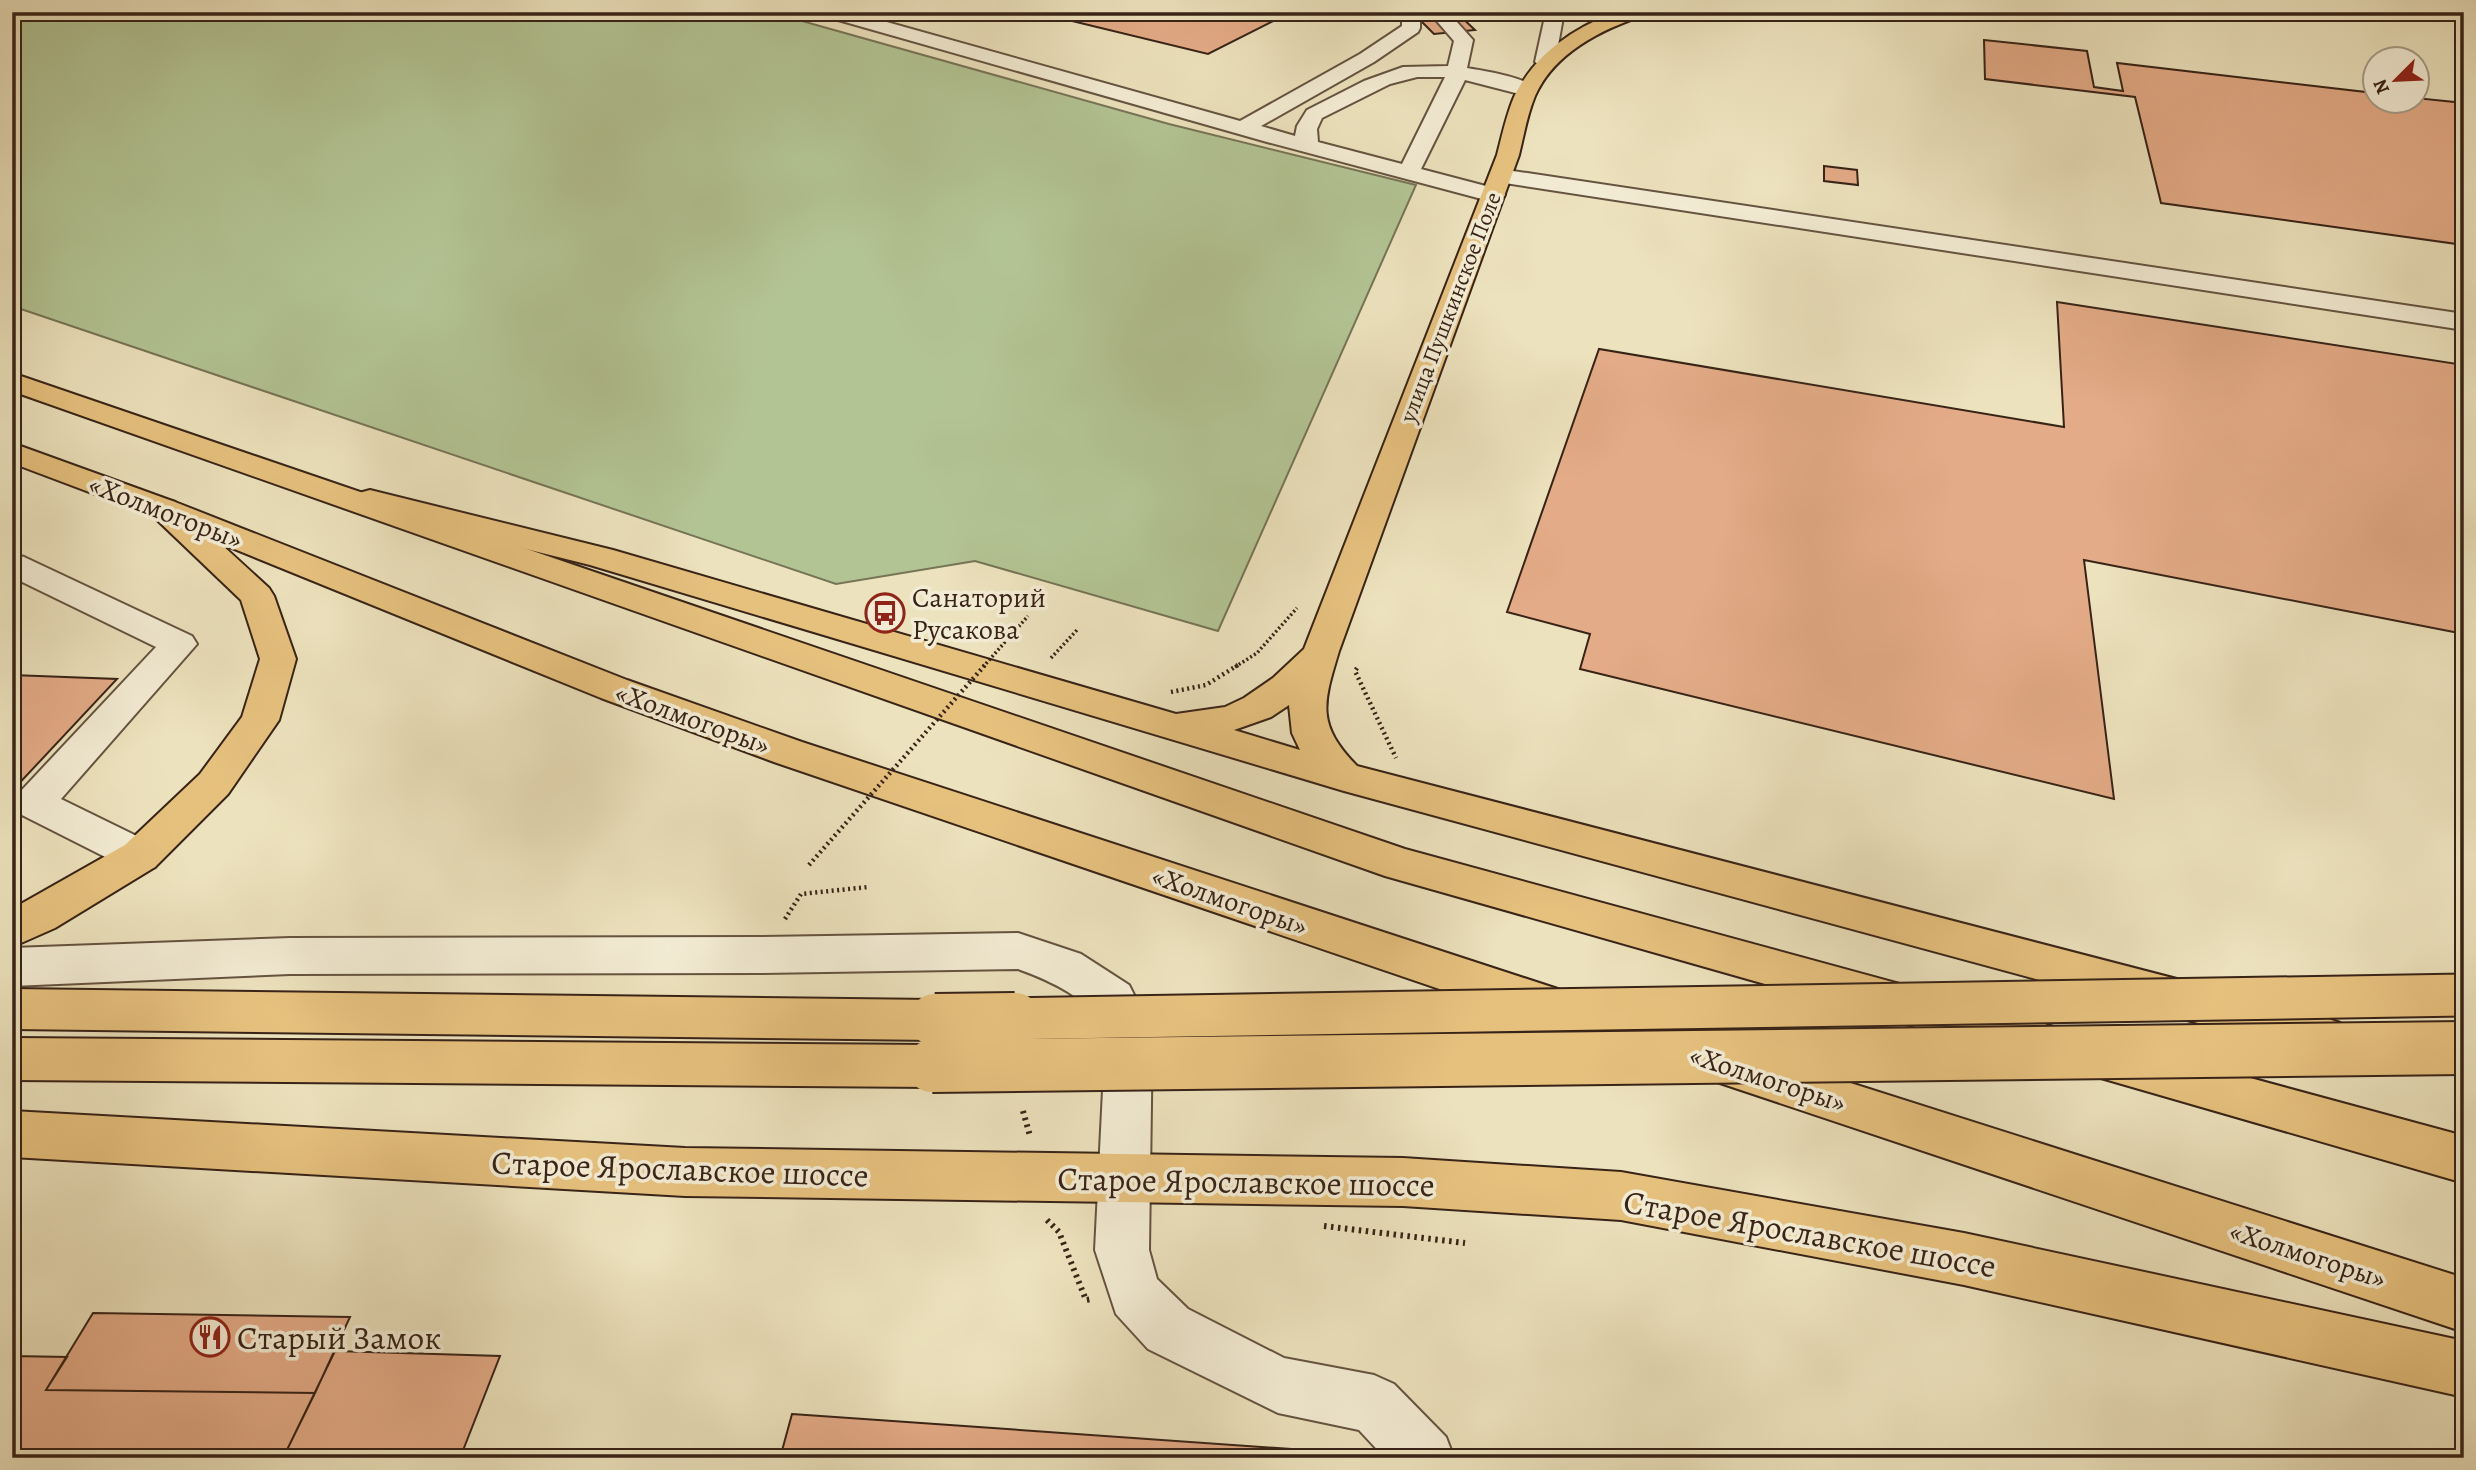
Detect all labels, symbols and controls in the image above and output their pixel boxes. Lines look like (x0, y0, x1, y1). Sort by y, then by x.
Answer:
north arrow (2360, 46, 2430, 116)
text: N (2367, 75, 2396, 98)
street label: улица Пушкинское Поле (1392, 187, 1509, 428)
street label: «Холмогоры» (83, 465, 248, 559)
place label: Санаторий Русакова (912, 579, 1046, 649)
bus stop icon: Санаторий Русакова (864, 592, 906, 634)
street label: «Холмогоры» (610, 673, 775, 764)
street label: «Холмогоры» (1147, 857, 1312, 945)
street label: «Холмогоры» (1685, 1036, 1850, 1122)
street label: Старое Ярославское шоссе (491, 1139, 869, 1198)
street label: Старое Ярославское шоссе (1057, 1156, 1435, 1207)
street label: Старое Ярославское шоссе (1620, 1179, 2000, 1288)
street label: «Холмогоры» (2225, 1212, 2390, 1298)
place label: Старый Замок (237, 1315, 441, 1360)
restaurant icon: Старый Замок (189, 1316, 231, 1358)

